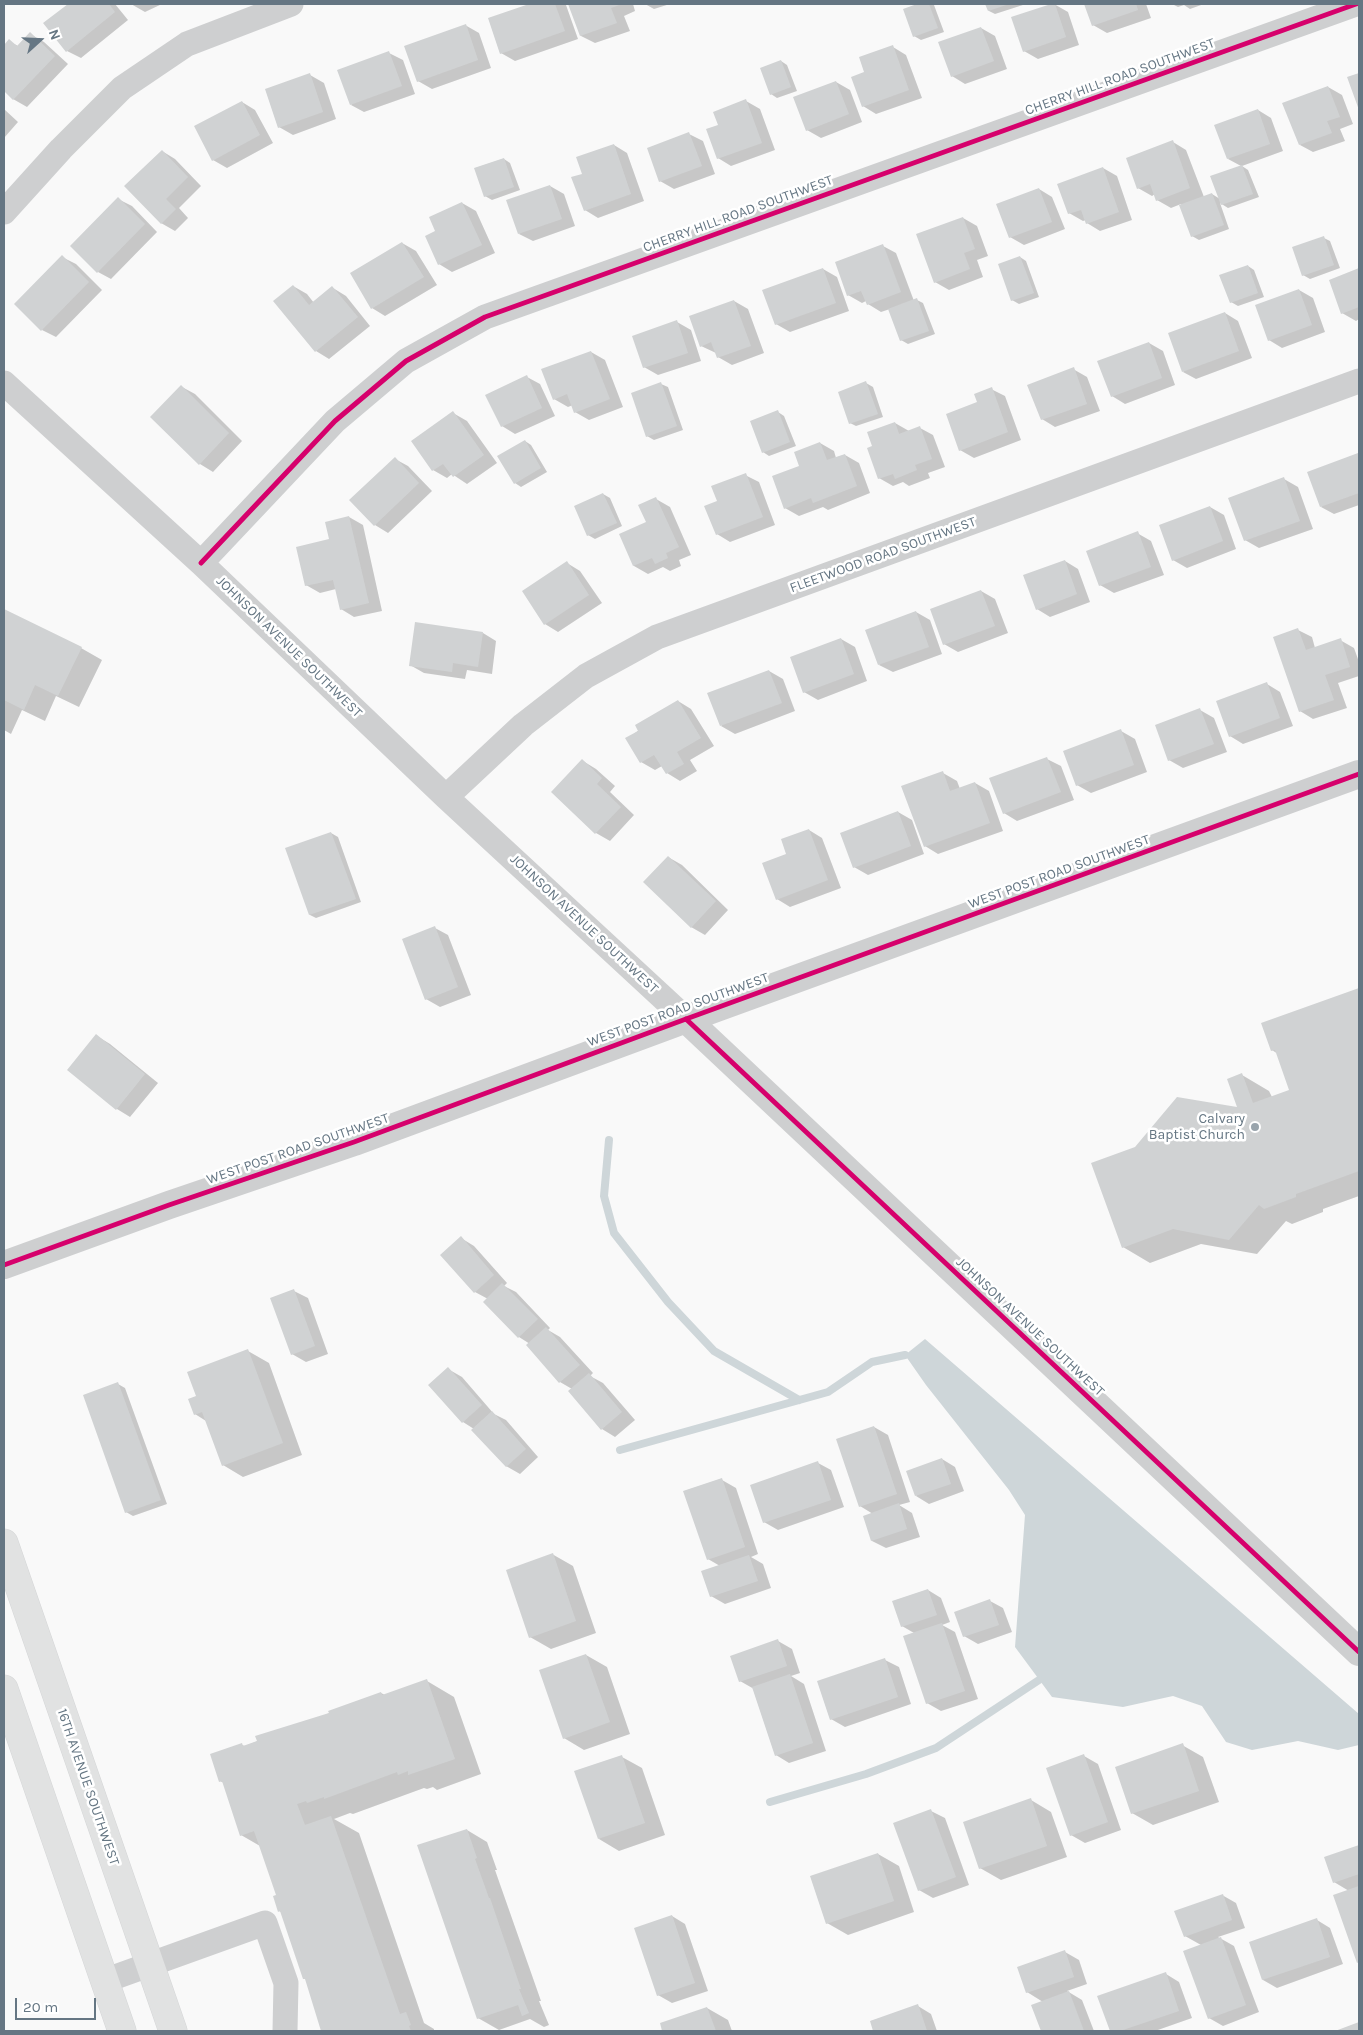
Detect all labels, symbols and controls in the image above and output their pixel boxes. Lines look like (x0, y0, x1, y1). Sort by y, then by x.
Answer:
north arrow (15, 15, 65, 65)
text: N (45, 27, 64, 42)
street label: CHERRY HILL ROAD SOUTHWEST (1023, 35, 1217, 119)
street label: CHERRY HILL ROAD SOUTHWEST (641, 172, 835, 256)
street label: FLEETWOOD ROAD SOUTHWEST (788, 513, 978, 597)
street label: JOHNSON AVENUE SOUTHWEST (213, 573, 365, 721)
street label: WEST POST ROAD SOUTHWEST (966, 831, 1152, 913)
street label: JOHNSON AVENUE SOUTHWEST (507, 851, 661, 997)
street label: WEST POST ROAD SOUTHWEST (585, 969, 771, 1051)
street label: WEST POST ROAD SOUTHWEST (205, 1110, 391, 1188)
place label: Calvary Baptist Church (1149, 1111, 1245, 1144)
marker: Calvary Baptist Church (1249, 1121, 1261, 1133)
street label: JOHNSON AVENUE SOUTHWEST (953, 1254, 1107, 1400)
street label: 16TH AVENUE SOUTHWEST (53, 1706, 123, 1868)
scale bar (18, 1988, 99, 2020)
text: 20 m (23, 1998, 58, 2016)

